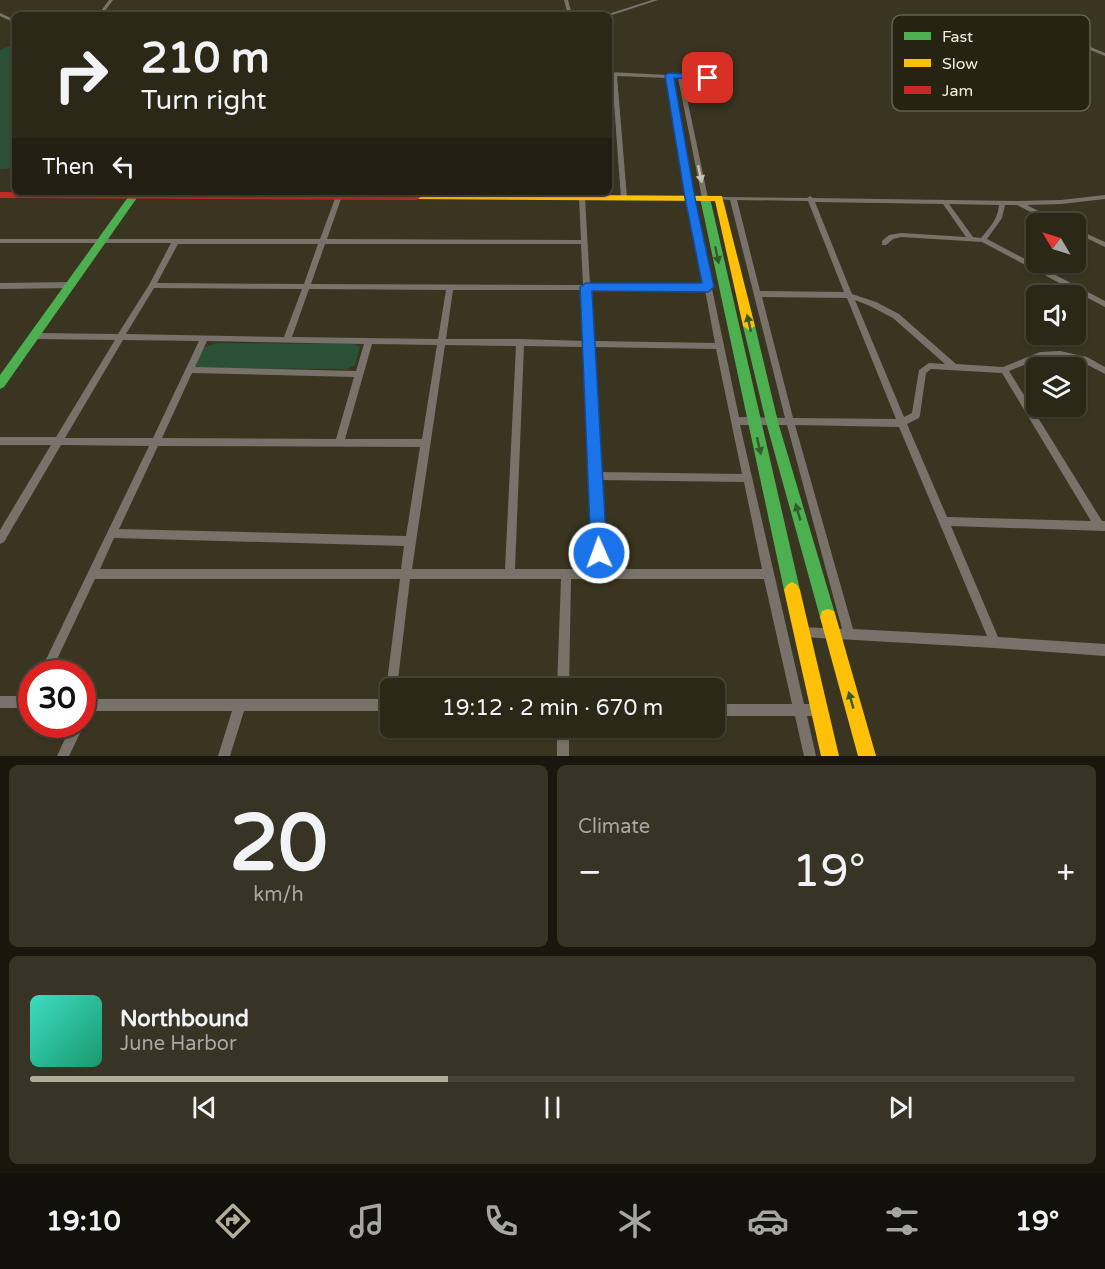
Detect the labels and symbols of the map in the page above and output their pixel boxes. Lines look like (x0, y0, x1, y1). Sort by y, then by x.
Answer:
legend (892, 15, 1090, 111)
text: Fast (942, 27, 973, 47)
pin (682, 52, 733, 103)
text: Slow (942, 54, 978, 74)
text: Jam (942, 81, 973, 101)
one-way arrow (696, 165, 705, 184)
north arrow (1026, 213, 1086, 273)
one-way arrow (713, 246, 722, 265)
one-way arrow (744, 314, 753, 333)
one-way arrow (755, 437, 764, 456)
one-way arrow (793, 503, 802, 521)
position arrow (567, 521, 631, 585)
speed limit sign: 30 (18, 660, 96, 738)
one-way arrow (846, 691, 855, 709)

